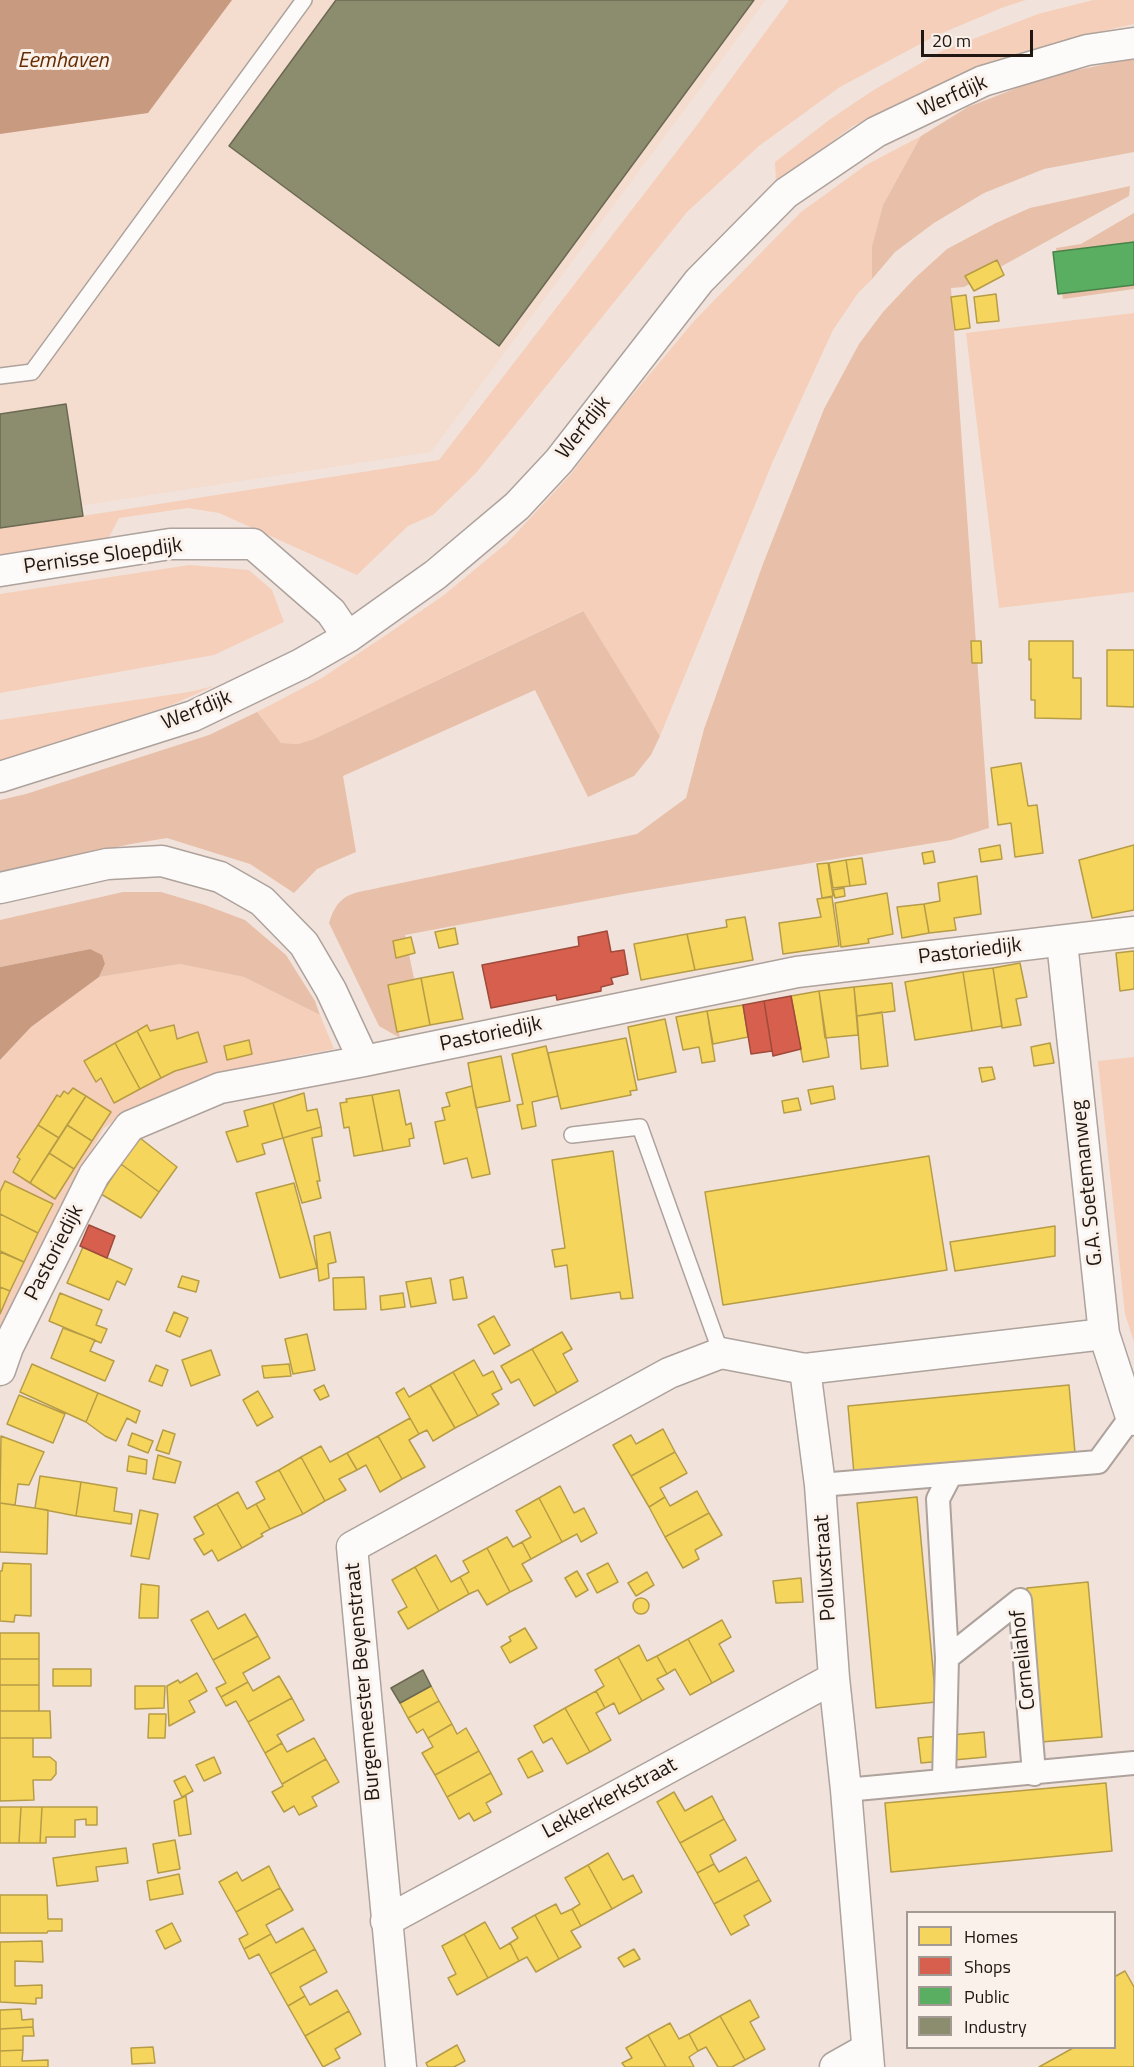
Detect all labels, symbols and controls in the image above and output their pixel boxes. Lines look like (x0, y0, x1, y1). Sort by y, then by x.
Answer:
scale bar (924, 18, 1036, 56)
text: 20 m (932, 27, 971, 54)
water label: Eemhaven (18, 49, 108, 75)
street label: Werfdijk (914, 71, 992, 123)
street label: Werfdijk (552, 391, 616, 465)
street label: Pernisse Sloepdijk (22, 533, 184, 581)
street label: Werfdijk (158, 686, 236, 736)
street label: Pastoriedijk (917, 933, 1023, 971)
street label: Pastoriedijk (438, 1012, 544, 1058)
street label: G.A. Soetemanweg (1067, 1099, 1109, 1267)
street label: Pastoriedijk (20, 1201, 90, 1305)
street label: Polluxstraat (810, 1514, 842, 1622)
street label: Burgemeester Beyenstraat (341, 1562, 387, 1802)
street label: Corneliahof (1006, 1609, 1042, 1711)
street label: Lekkerkerkstraat (538, 1753, 682, 1845)
legend (906, 1911, 1116, 2049)
text: Homes (964, 1923, 1018, 1950)
text: Shops (964, 1953, 1011, 1980)
text: Public (964, 1983, 1010, 2010)
text: Industry (964, 2013, 1027, 2040)

